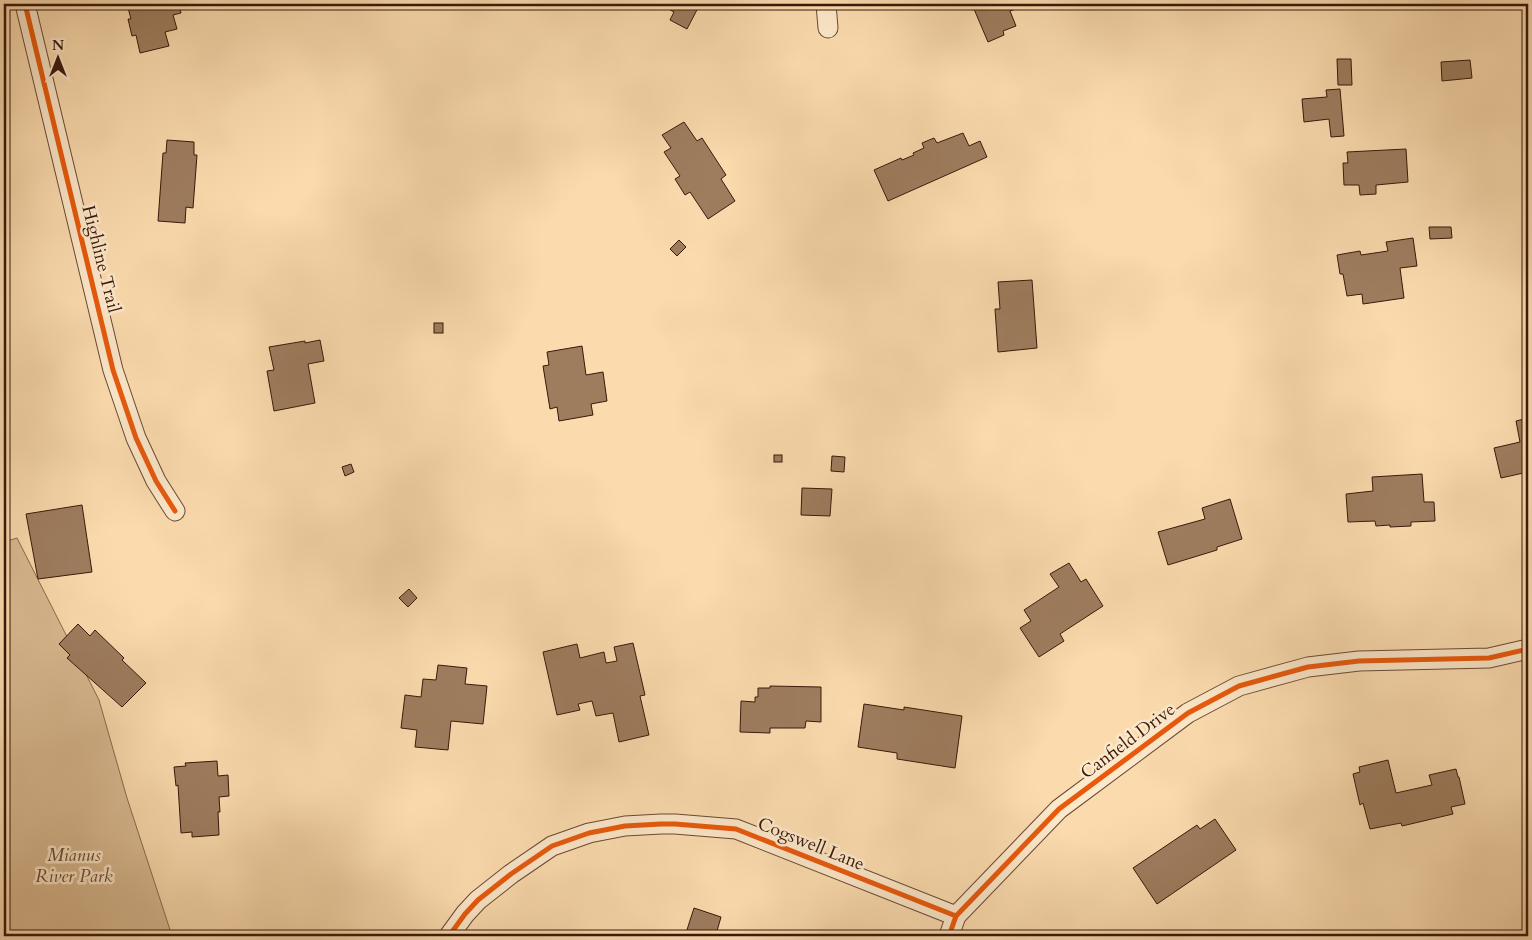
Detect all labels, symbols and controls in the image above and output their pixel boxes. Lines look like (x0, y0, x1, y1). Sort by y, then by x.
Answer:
north arrow (32, 32, 82, 82)
text: N (52, 36, 64, 55)
street label: Highline Trail (76, 203, 127, 316)
street label: Canfield Drive (1076, 697, 1180, 785)
street label: Cogswell Lane (754, 811, 868, 877)
park label: Mianus River Park (35, 843, 113, 889)

